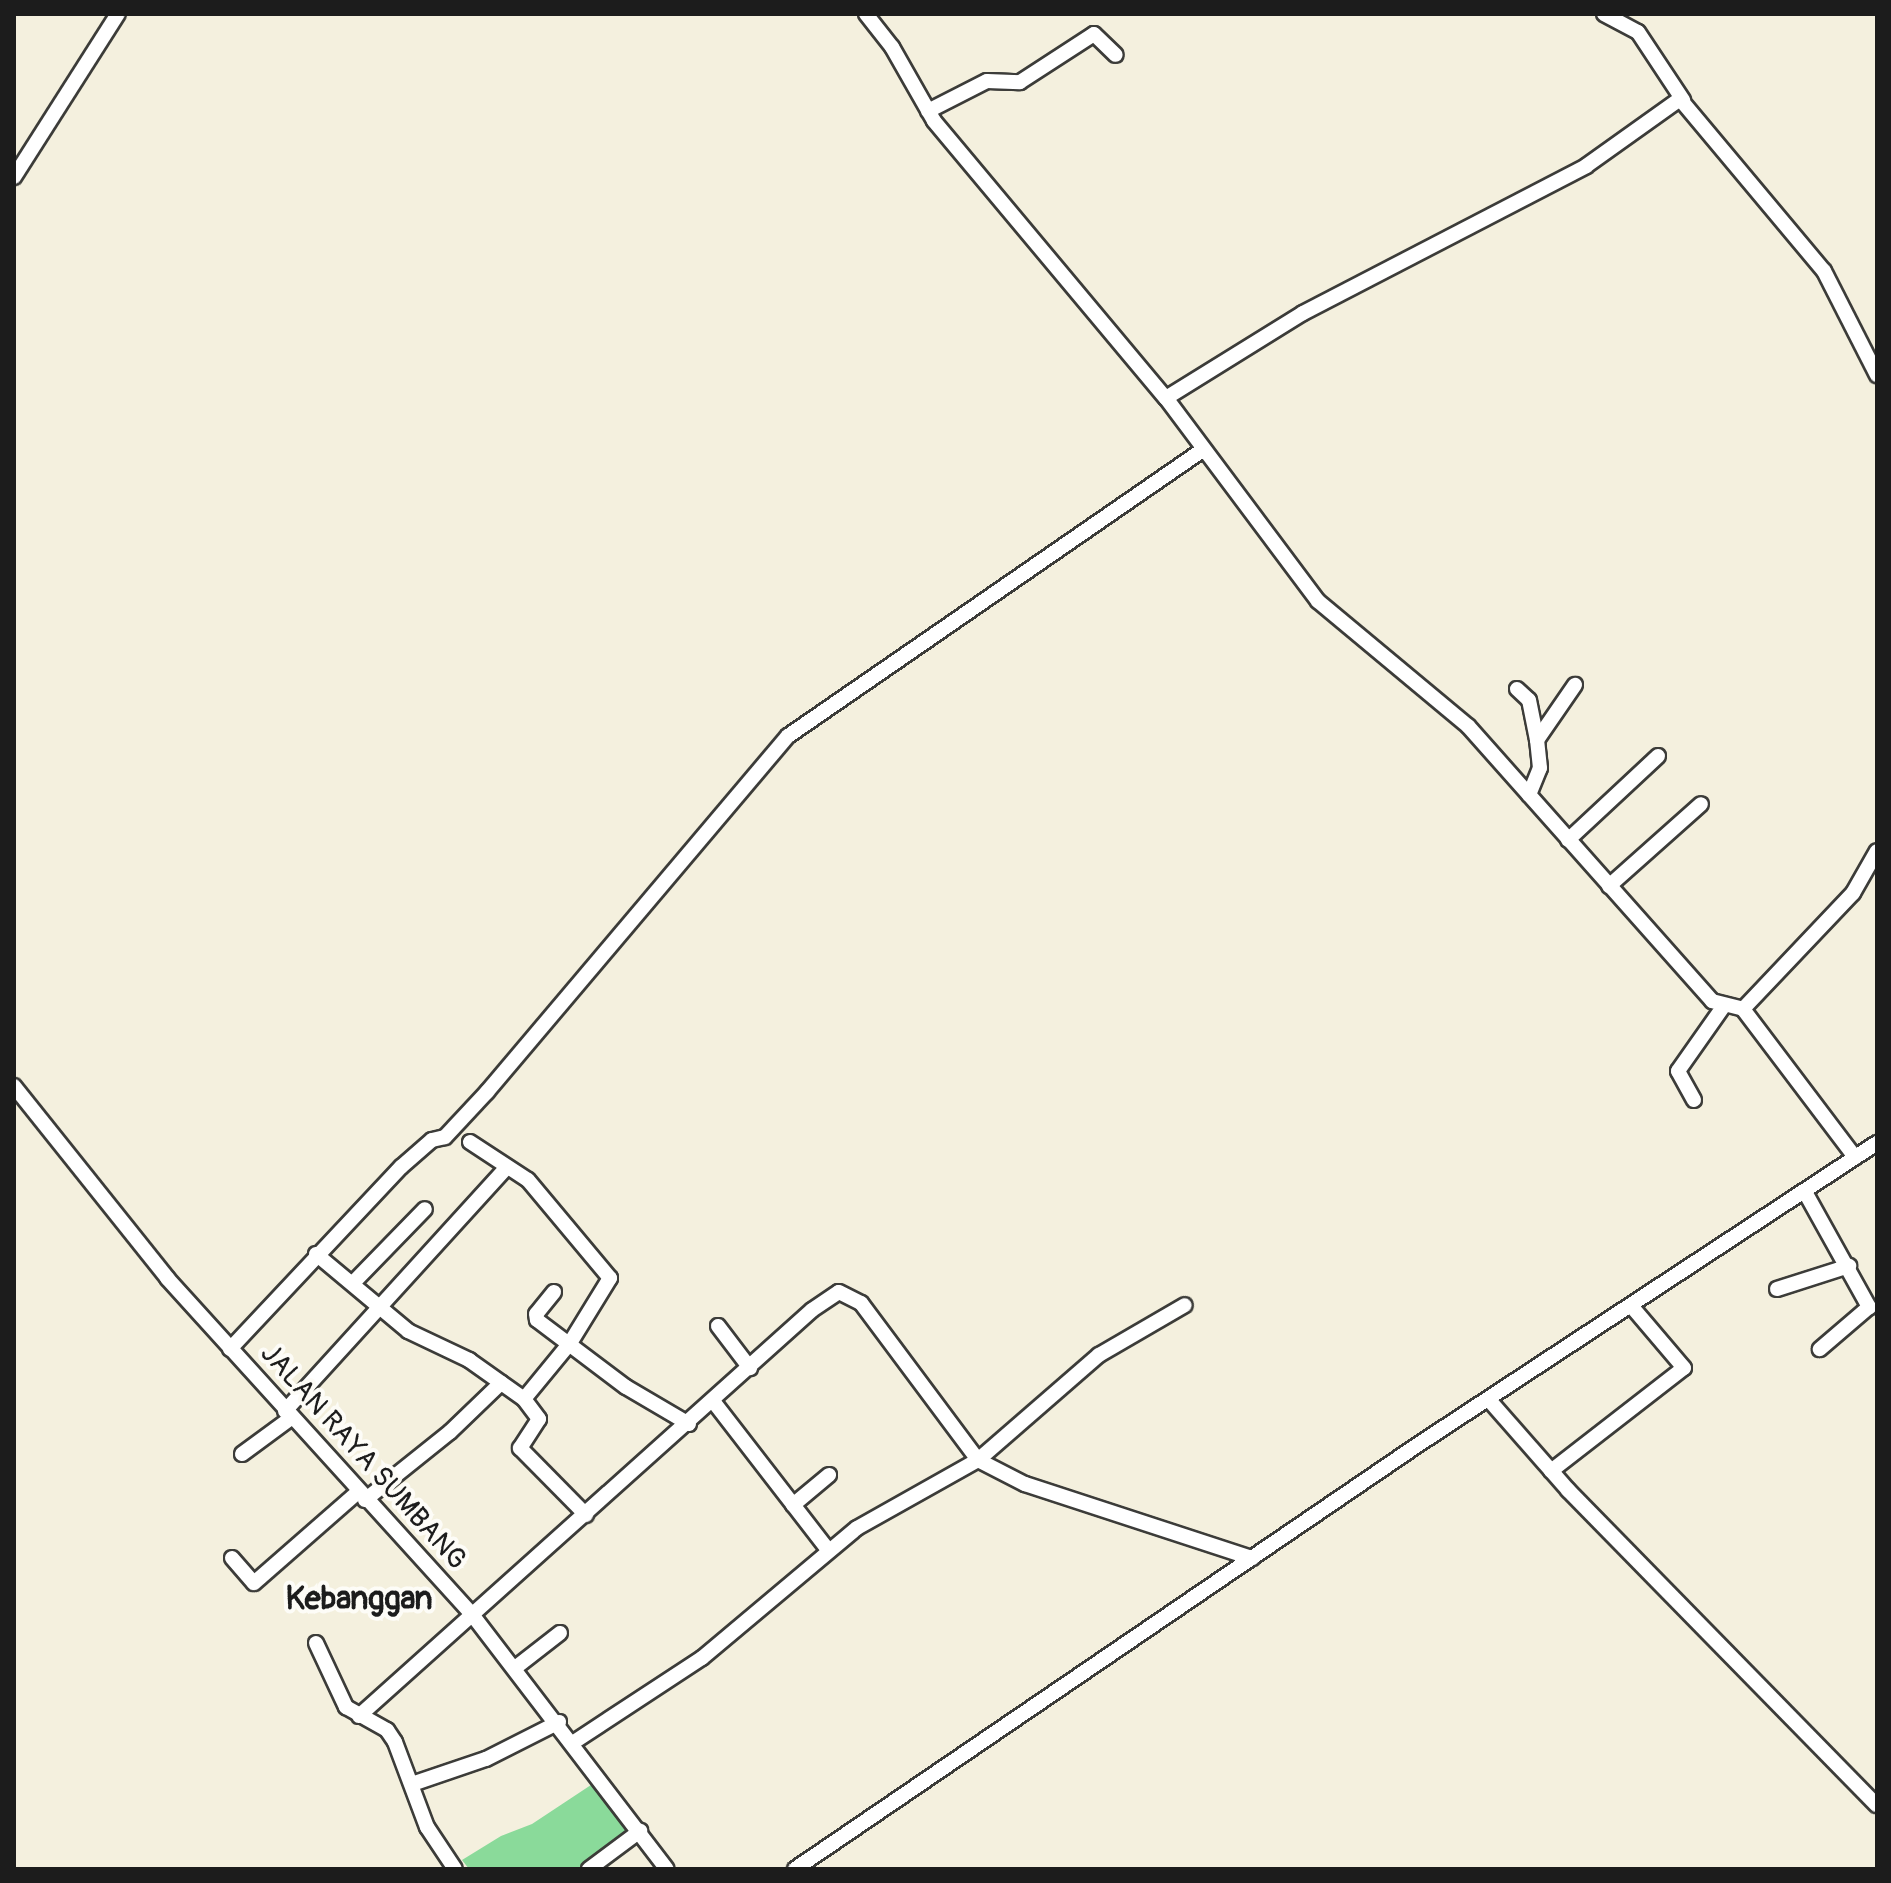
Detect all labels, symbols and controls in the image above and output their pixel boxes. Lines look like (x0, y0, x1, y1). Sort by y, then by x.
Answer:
street label: JALAN RAYA SUMBANG (253, 1337, 473, 1577)
district label: Kebanggan (285, 1580, 433, 1618)

